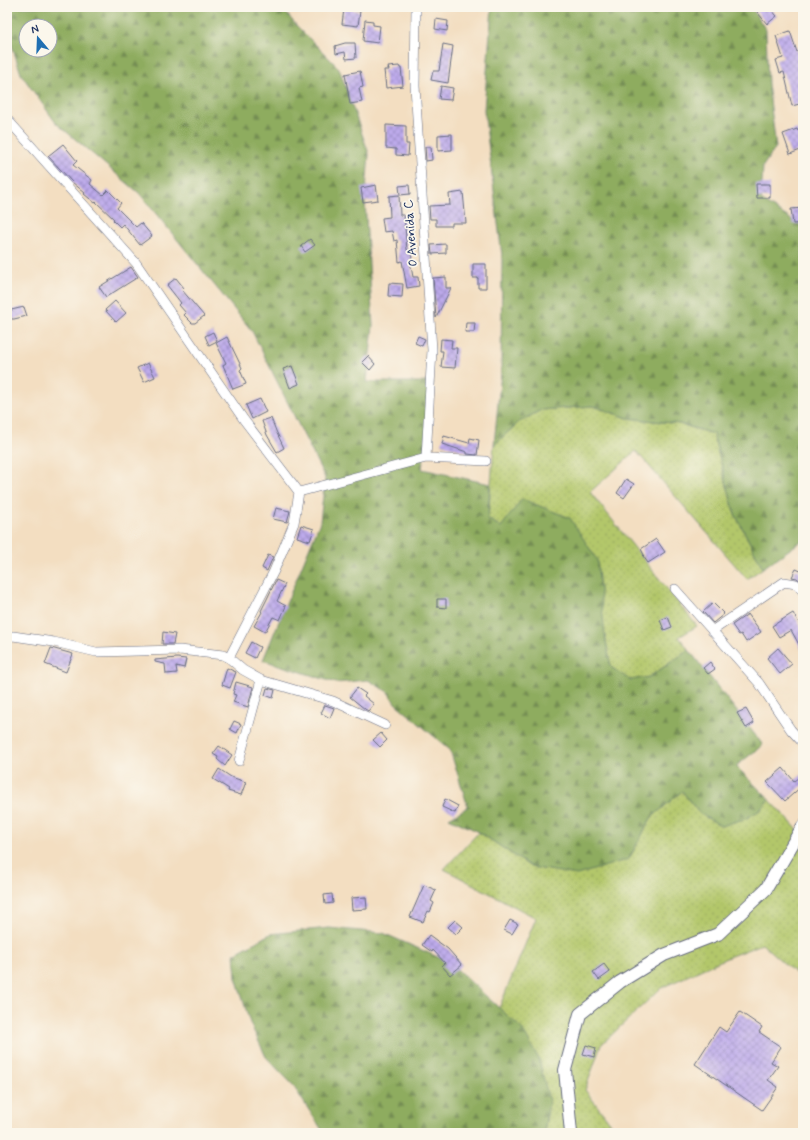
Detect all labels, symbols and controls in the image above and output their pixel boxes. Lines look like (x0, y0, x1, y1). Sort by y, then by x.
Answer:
north arrow (18, 18, 58, 58)
text: N (29, 22, 41, 37)
street label: 0 Avenida C (400, 199, 422, 267)

